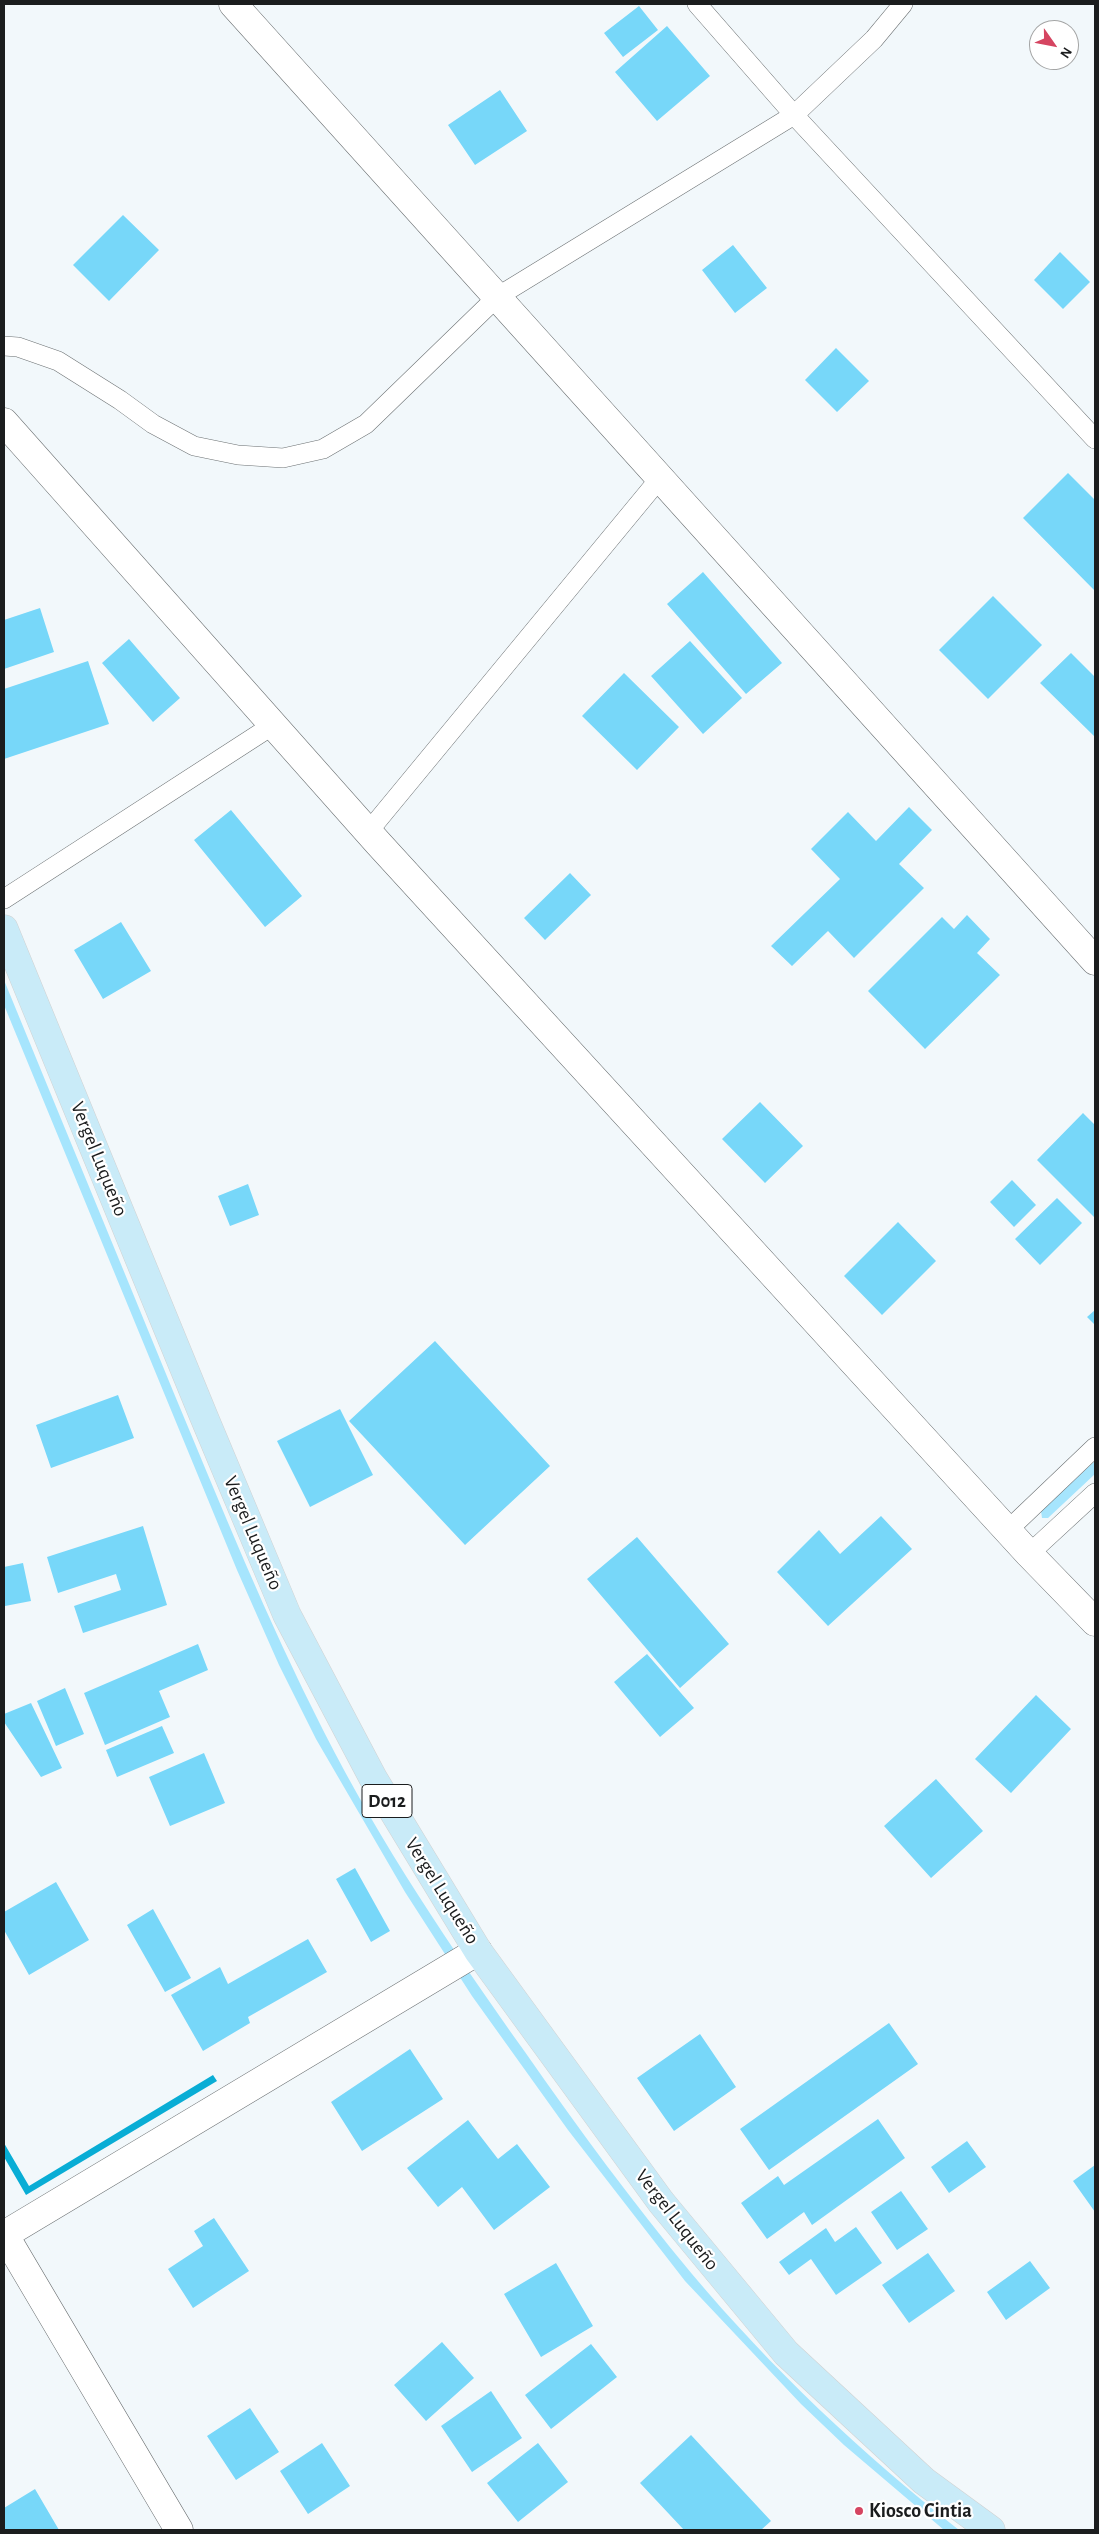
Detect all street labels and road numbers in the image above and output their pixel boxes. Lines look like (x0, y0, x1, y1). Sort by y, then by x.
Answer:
street label: Vergel Luqueño (65, 1098, 133, 1220)
street label: Vergel Luqueño (218, 1472, 288, 1594)
road number: D012 (362, 1784, 412, 1818)
street label: Vergel Luqueño (400, 1833, 484, 1949)
street label: Vergel Luqueño (630, 2165, 724, 2275)

